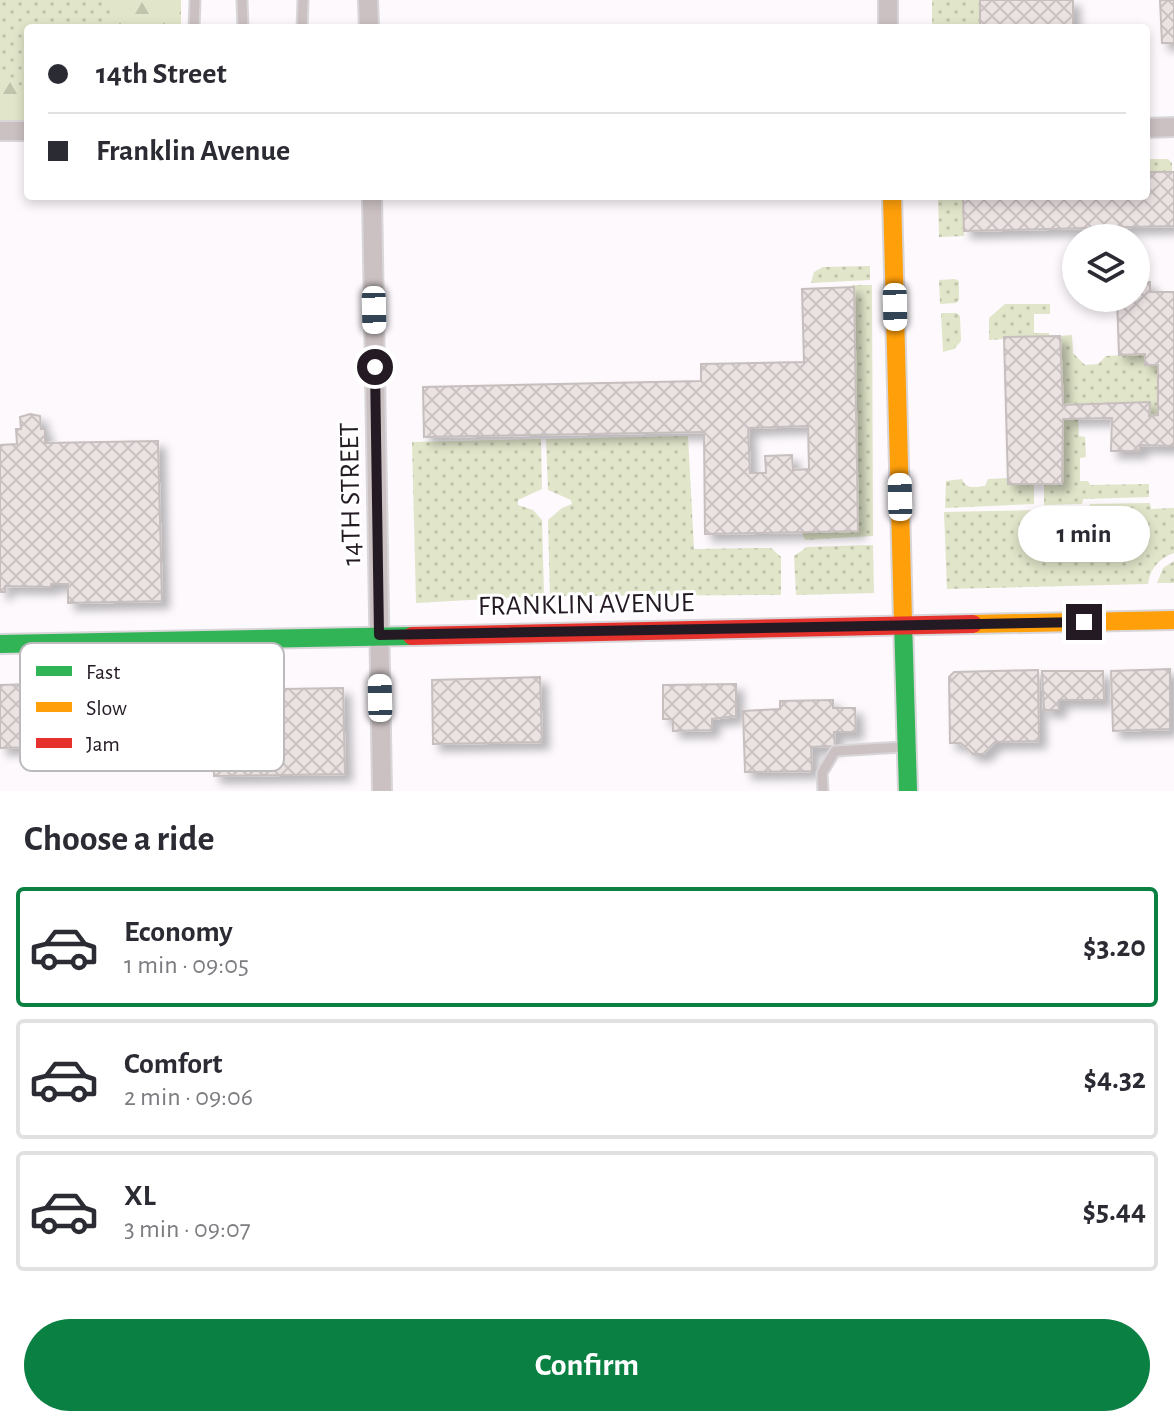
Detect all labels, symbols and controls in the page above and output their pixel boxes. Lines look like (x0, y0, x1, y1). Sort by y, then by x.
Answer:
text: 14th Street (96, 59, 227, 89)
text: Franklin Avenue (96, 136, 290, 166)
map controls (1062, 224, 1150, 312)
button: layers (1062, 224, 1150, 312)
car (883, 283, 907, 331)
car (362, 286, 386, 334)
route start (357, 349, 393, 385)
street label: 14TH STREET (336, 422, 366, 566)
car (888, 473, 912, 521)
callout: 1 min (1018, 506, 1150, 562)
text: 1 min (1057, 521, 1111, 547)
street label: FRANKLIN AVENUE (478, 589, 694, 621)
route end (1066, 604, 1102, 640)
legend (20, 643, 284, 771)
text: Fast (86, 661, 120, 683)
car (368, 674, 392, 722)
text: Slow (86, 697, 127, 719)
text: Jam (86, 733, 120, 755)
text: Choose a ride (24, 821, 214, 857)
icon: car (28, 911, 100, 983)
text: Economy (124, 917, 233, 947)
text: $3.20 (1083, 932, 1146, 962)
text: 1 min · 09:05 (124, 952, 249, 978)
icon: car (28, 1043, 100, 1115)
text: Comfort (124, 1049, 223, 1079)
text: $4.32 (1083, 1064, 1146, 1094)
text: 2 min · 09:06 (124, 1084, 253, 1110)
icon: car (28, 1175, 100, 1247)
text: XL (124, 1181, 156, 1211)
text: $5.44 (1082, 1196, 1146, 1226)
text: 3 min · 09:07 (124, 1216, 251, 1242)
button: Confirm (24, 1319, 1150, 1411)

